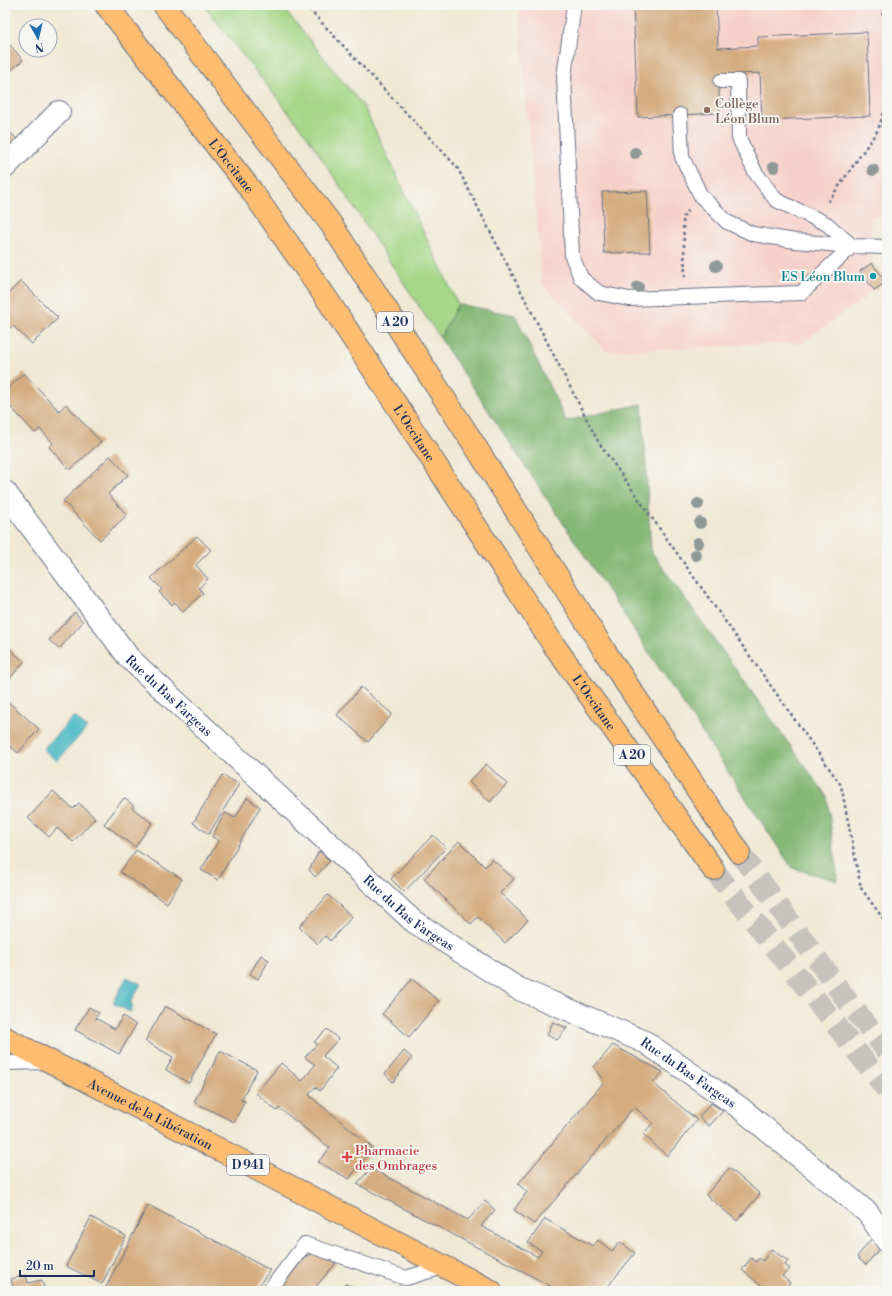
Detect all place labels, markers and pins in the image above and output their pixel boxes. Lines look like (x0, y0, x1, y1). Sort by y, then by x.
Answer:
place label: Collège Léon Blum (715, 96, 780, 127)
marker: Collège Léon Blum (702, 105, 712, 115)
place label: ES Léon Blum (781, 269, 866, 285)
marker: ES Léon Blum (868, 271, 878, 281)
place label: Pharmacie des Ombrages (355, 1143, 438, 1174)
marker: Pharmacie des Ombrages (342, 1152, 352, 1162)

